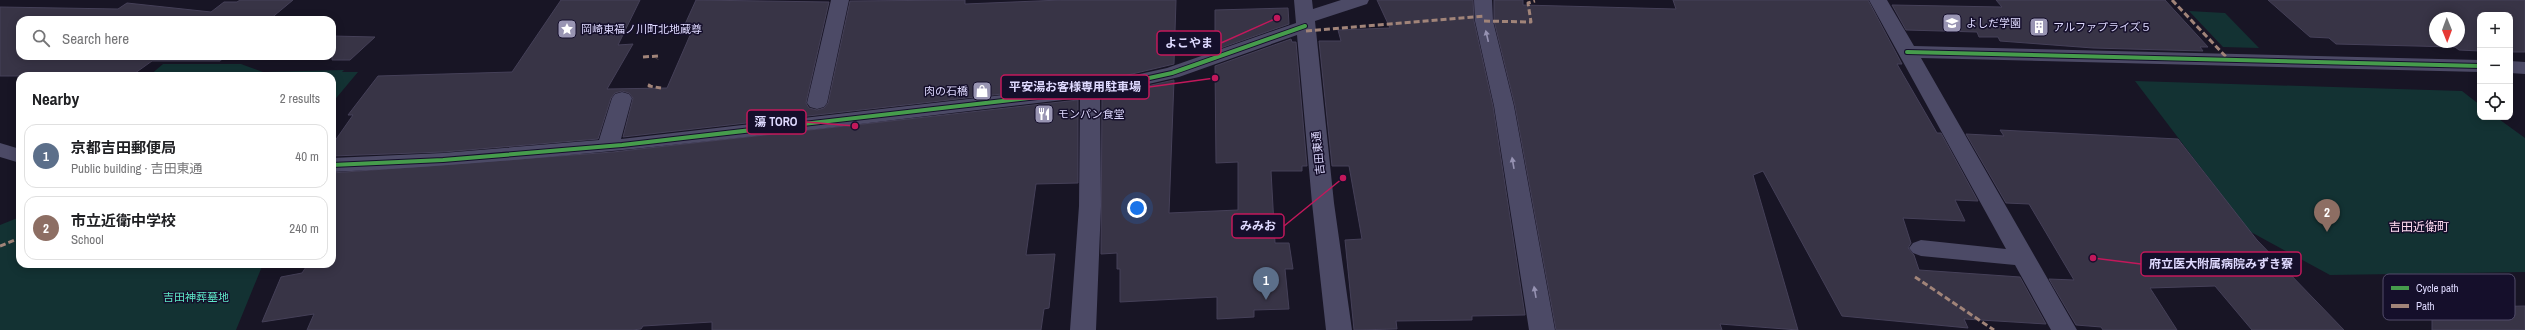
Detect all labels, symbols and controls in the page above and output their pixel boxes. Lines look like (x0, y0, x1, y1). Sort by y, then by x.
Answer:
school or university icon: よしだ学園 (1941, 12, 1963, 34)
north arrow (2429, 12, 2465, 48)
map controls (2477, 12, 2513, 120)
button: + (2477, 12, 2513, 48)
search box (16, 16, 336, 60)
place label: よしだ学園 (1966, 16, 2021, 30)
building icon: アルファプライズ５ (2028, 16, 2050, 38)
place icon: 岡崎東福ノ川町北地蔵尊 (556, 18, 578, 40)
place label: アルファプライズ５ (2053, 20, 2152, 34)
place label: 岡崎東福ノ川町北地蔵尊 (581, 22, 702, 36)
icon: search (30, 27, 52, 49)
text: Search here (62, 28, 129, 49)
one-way arrow (1484, 30, 1490, 42)
callout: よこやま (1157, 31, 1221, 55)
text: よこやま (1165, 35, 1213, 51)
button: − (2477, 48, 2513, 84)
callout: 平安湯お客様専用駐車場 (1001, 75, 1149, 99)
text: 平安湯お客様専用駐車場 (1009, 79, 1141, 95)
shop icon: 肉の石橋 (971, 80, 993, 102)
place label: 肉の石橋 (924, 84, 968, 98)
button: locate (2477, 84, 2513, 120)
text: Nearby (32, 87, 79, 110)
text: 2 results (280, 90, 320, 107)
restaurant icon: モンパン食堂 (1033, 103, 1055, 125)
place label: モンパン食堂 (1058, 107, 1125, 121)
callout: 蕩 TORO (747, 110, 806, 134)
text: 蕩 TORO (755, 114, 798, 130)
street label: 吉田東通 (1309, 130, 1327, 176)
text: 京都吉田郵便局 (71, 137, 176, 158)
text: 1 (43, 148, 49, 165)
text: 40 m (295, 148, 319, 165)
one-way arrow (1510, 157, 1516, 169)
text: Public building · 吉田東通 (71, 160, 202, 177)
your location (1127, 198, 1147, 218)
pin: 2 (2314, 199, 2340, 232)
text: 市立近衛中学校 (71, 210, 176, 231)
callout: みみお (1232, 214, 1284, 238)
text: みみお (1240, 218, 1276, 234)
district label: 吉田近衛町 (2389, 219, 2449, 235)
text: 2 (43, 220, 49, 237)
text: 240 m (289, 220, 319, 237)
text: School (71, 231, 104, 248)
callout: 府立医大附属病院みずき寮 (2141, 252, 2301, 276)
text: 府立医大附属病院みずき寮 (2149, 256, 2293, 272)
pin: 1 (1253, 267, 1279, 300)
legend (2383, 274, 2515, 320)
text: Cycle path (2416, 281, 2459, 295)
one-way arrow (1532, 285, 1538, 298)
park label: 吉田神葬墓地 (163, 290, 229, 304)
text: Path (2416, 299, 2435, 313)

